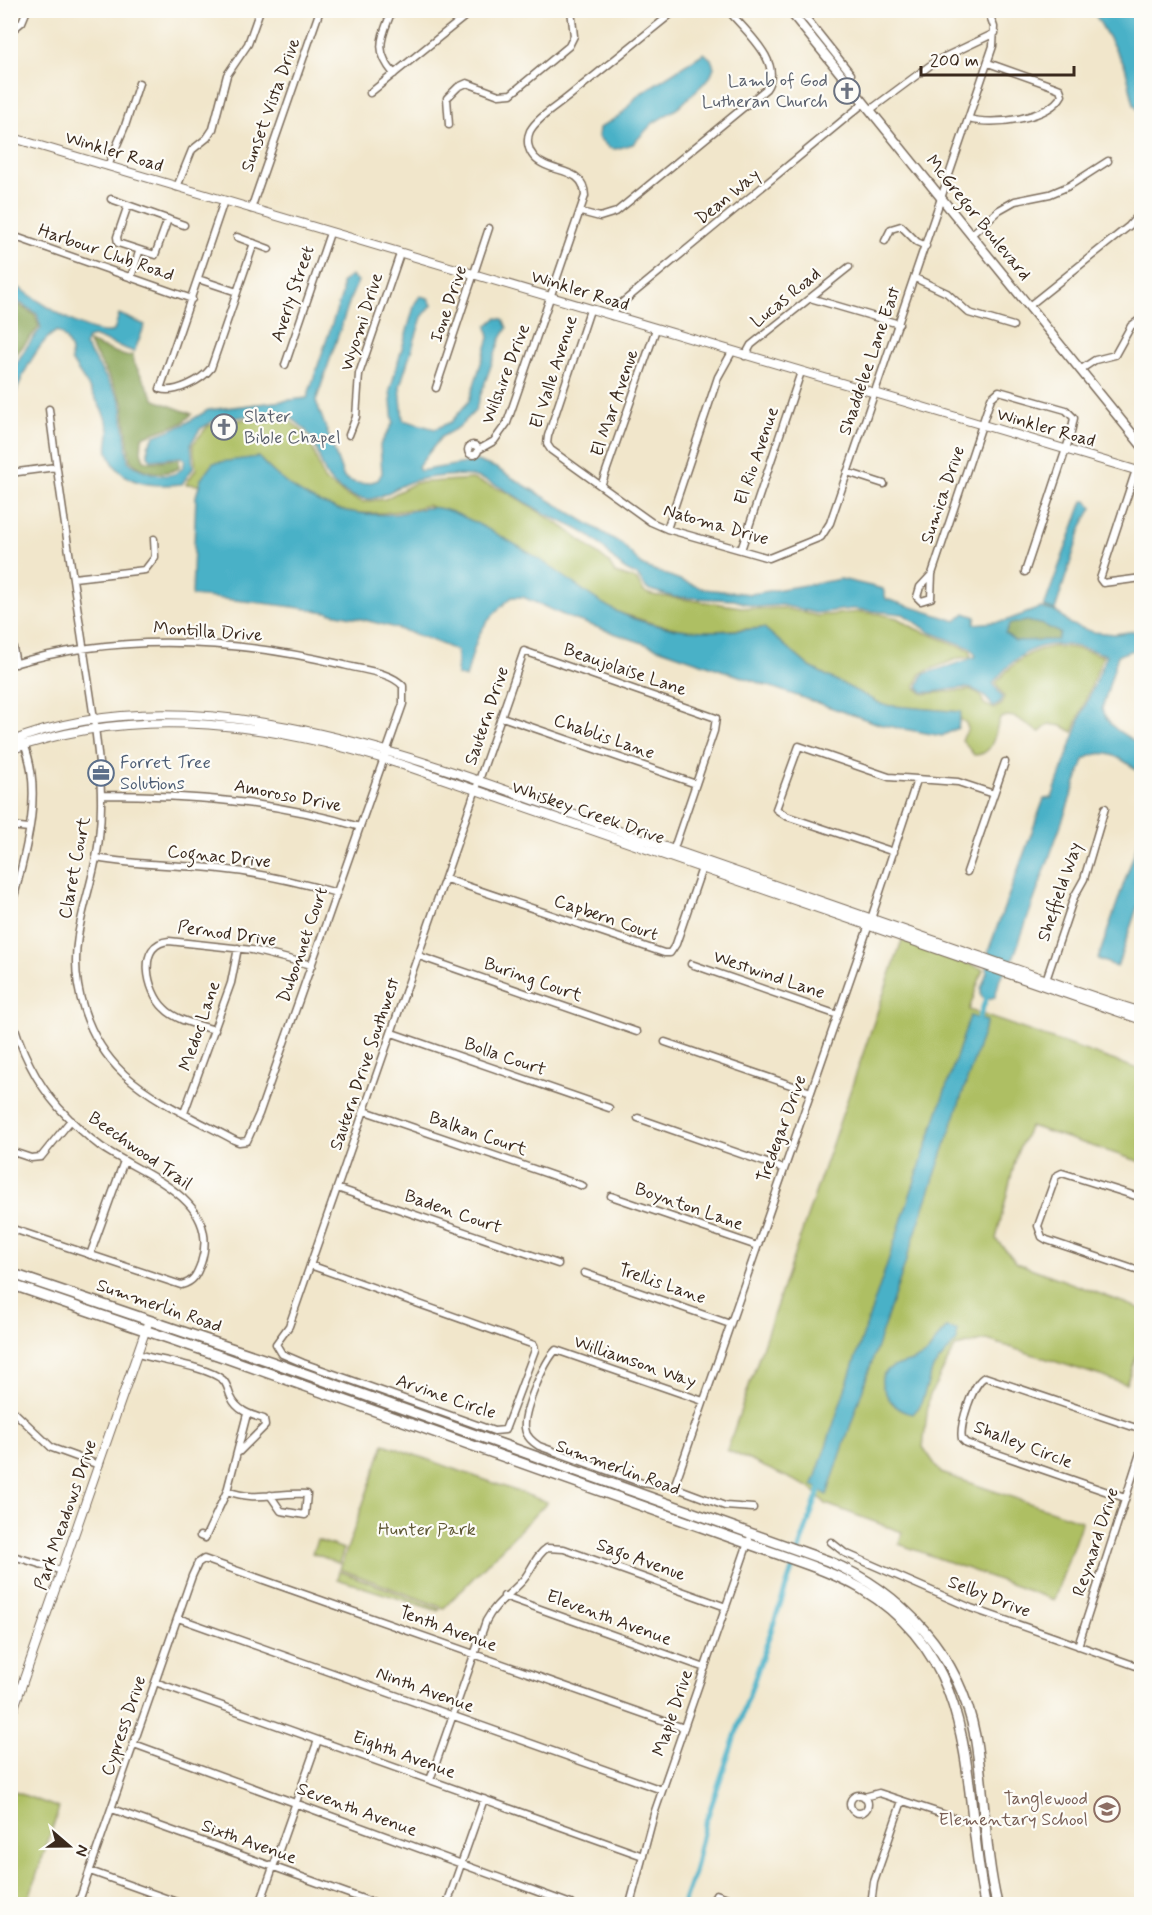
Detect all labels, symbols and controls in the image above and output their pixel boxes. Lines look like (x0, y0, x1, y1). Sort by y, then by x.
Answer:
street label: Sunset Vista Drive (236, 35, 306, 175)
scale bar (921, 39, 1074, 77)
text: 200 m (930, 49, 979, 73)
place label: Lamb of God Lutheran Church (702, 69, 828, 114)
church icon: Lamb of God Lutheran Church (832, 76, 862, 106)
street label: Winkler Road (62, 126, 166, 178)
street label: McGregor Boulevard (918, 150, 1036, 287)
street label: Dean Way (691, 163, 765, 231)
street label: Harbour Club Road (35, 218, 177, 288)
street label: Averly Street (265, 242, 321, 345)
street label: Ione Drive (425, 262, 473, 346)
street label: Lucas Road (746, 262, 826, 334)
street label: Winkler Road (528, 265, 632, 317)
street label: Wyomi Drive (335, 270, 389, 374)
street label: Shaddelee Lane East (833, 283, 907, 439)
street label: El Valle Avenue (524, 312, 584, 432)
street label: Wilshire Drive (476, 320, 536, 428)
street label: El Mar Avenue (585, 346, 645, 460)
street label: Winkler Road (994, 402, 1098, 454)
street label: El Rio Avenue (729, 404, 785, 508)
place label: Slater Bible Chapel (244, 405, 341, 450)
church icon: Slater Bible Chapel (209, 412, 239, 442)
street label: Sumica Drive (915, 443, 971, 547)
street label: Natoma Drive (661, 499, 771, 551)
street label: Montilla Drive (152, 616, 264, 648)
street label: Beaujolaise Lane (560, 638, 690, 702)
street label: Sautern Drive (459, 663, 515, 769)
street label: Chablis Lane (550, 709, 658, 765)
place label: Forret Tree Solutions (120, 751, 211, 796)
office icon: Forret Tree Solutions (86, 758, 116, 788)
street label: Amoroso Drive (232, 774, 344, 818)
street label: Whiskey Creek Drive (508, 776, 668, 850)
street label: Claret Court (53, 815, 97, 921)
street label: Sheffield Way (1032, 839, 1088, 945)
street label: Cognac Drive (166, 840, 272, 876)
street label: Dubonnet Court (272, 884, 334, 1006)
street label: Capbern Court (551, 889, 662, 947)
street label: Pernod Drive (176, 915, 278, 953)
street label: Westwind Lane (710, 945, 828, 1005)
street label: Buring Court (481, 952, 586, 1008)
street label: Sautern Drive Southwest (324, 974, 406, 1154)
street label: Medoc Lane (173, 978, 227, 1074)
street label: Bolla Court (461, 1032, 549, 1082)
street label: Tredegar Drive (751, 1072, 813, 1186)
street label: Beechwood Trail (83, 1106, 197, 1196)
street label: Balkan Court (426, 1106, 531, 1162)
street label: Boynton Lane (632, 1177, 747, 1237)
street label: Baden Court (401, 1184, 505, 1240)
street label: Trellis Lane (615, 1258, 709, 1310)
street label: Summerlin Road (93, 1273, 225, 1339)
street label: Williamson Way (571, 1330, 699, 1394)
street label: Arvine Circle (393, 1369, 499, 1425)
street label: Shalley Circle (970, 1415, 1076, 1475)
street label: Summerlin Road (552, 1434, 684, 1502)
street label: Park Meadows Drive (29, 1437, 103, 1593)
street label: Reynard Drive (1067, 1484, 1125, 1600)
park label: Hunter Park (378, 1518, 476, 1542)
street label: Sago Avenue (593, 1533, 689, 1589)
street label: Selby Drive (944, 1570, 1034, 1624)
street label: Eleventh Avenue (543, 1584, 675, 1652)
street label: Tenth Avenue (396, 1600, 500, 1658)
street label: Ninth Avenue (373, 1661, 477, 1719)
street label: Maple Drive (647, 1666, 699, 1760)
street label: Cypress Drive (96, 1673, 152, 1779)
street label: Eighth Avenue (349, 1725, 459, 1785)
street label: Seventh Avenue (294, 1777, 421, 1843)
place label: Tanglewood Elementary School (938, 1787, 1088, 1832)
school or university icon: Tanglewood Elementary School (1092, 1794, 1122, 1824)
street label: Sixth Avenue (198, 1814, 300, 1870)
north arrow (39, 1816, 99, 1876)
text: N (70, 1842, 93, 1859)

